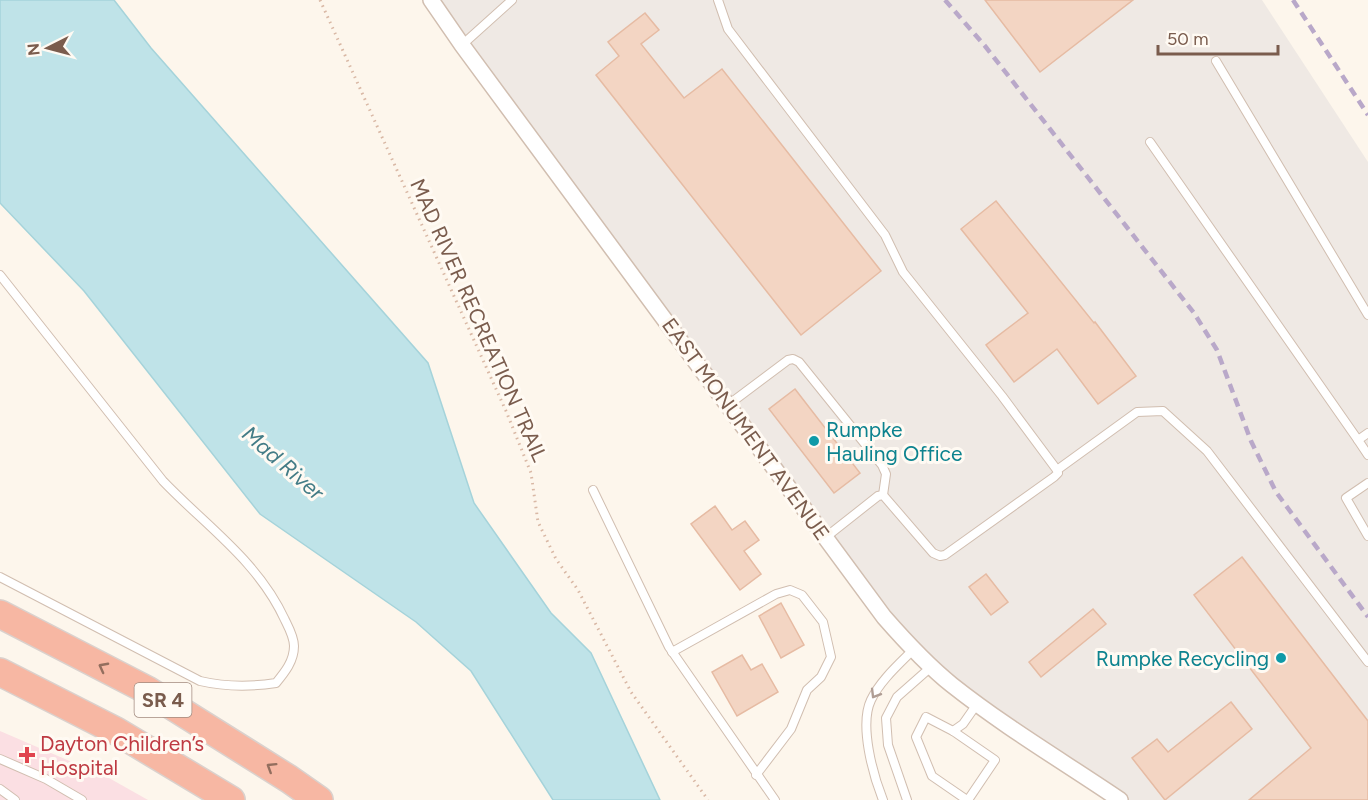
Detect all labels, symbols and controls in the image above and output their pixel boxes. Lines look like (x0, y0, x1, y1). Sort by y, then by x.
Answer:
north arrow (18, 18, 78, 78)
scale bar (1158, 18, 1278, 56)
text: 50 m (1167, 28, 1209, 50)
text: N (23, 42, 44, 57)
street label: MAD RIVER RECREATION TRAIL (405, 175, 553, 465)
street label: EAST MONUMENT AVENUE (657, 313, 835, 545)
place label: Rumpke Hauling Office (826, 417, 962, 466)
water label: Mad River (237, 420, 331, 507)
marker: Rumpke Hauling Office (807, 434, 821, 448)
place label: Rumpke Recycling (1096, 646, 1269, 671)
marker: Rumpke Recycling (1274, 651, 1288, 665)
one-way arrow (98, 663, 109, 675)
road number: SR 4 (134, 683, 192, 717)
one-way arrow (871, 688, 883, 698)
place label: Dayton Children’s Hospital (40, 731, 204, 780)
marker: Dayton Children’s Hospital (18, 746, 36, 764)
one-way arrow (267, 763, 277, 775)

